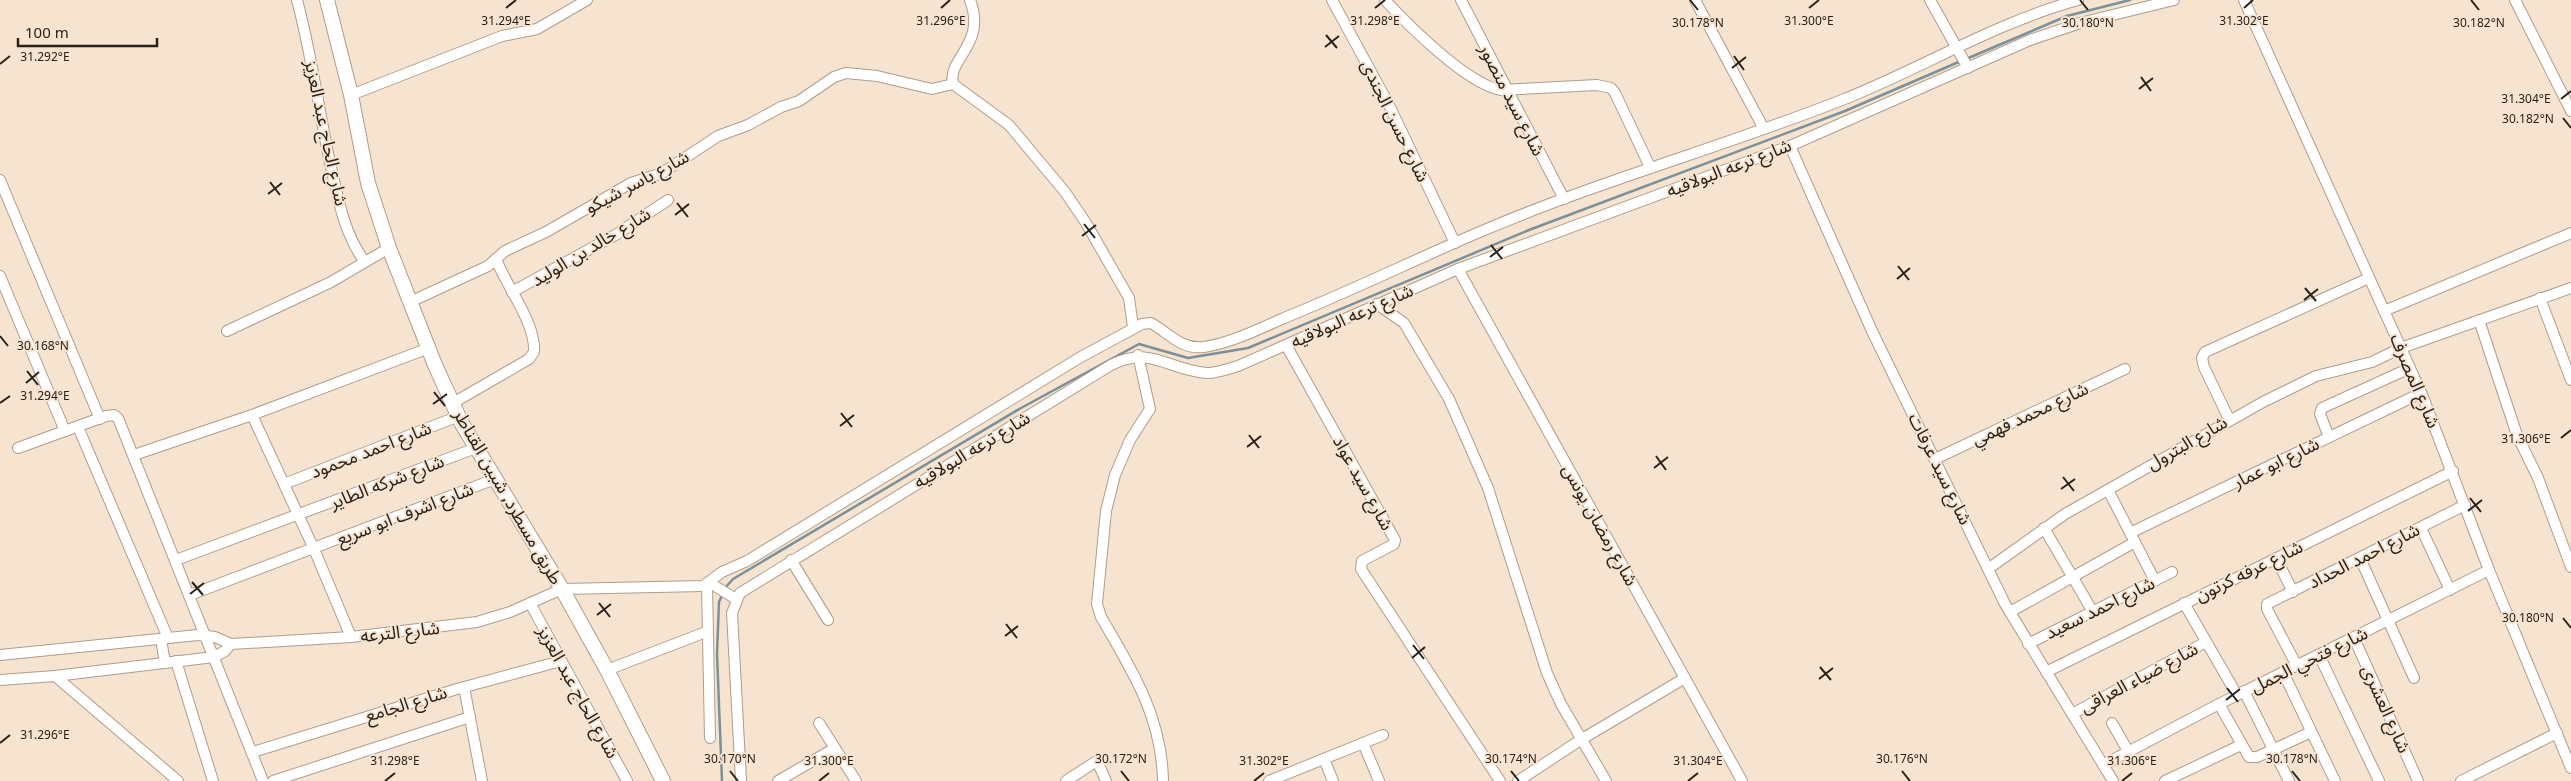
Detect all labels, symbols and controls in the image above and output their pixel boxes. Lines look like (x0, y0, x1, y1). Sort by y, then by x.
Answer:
text: 31.294°E (481, 9, 531, 34)
text: 31.296°E (916, 9, 966, 34)
text: 31.298°E (1350, 9, 1400, 34)
text: 31.300°E (1784, 9, 1834, 34)
text: 31.302°E (2219, 9, 2269, 34)
text: 30.178°N (1672, 11, 1724, 36)
text: 30.180°N (2062, 11, 2114, 36)
text: 30.182°N (2453, 11, 2505, 36)
scale bar (18, 15, 156, 47)
text: 100 m (25, 17, 69, 49)
street label: شارع سيد منصور (1467, 36, 1557, 163)
text: 31.292°E (20, 45, 70, 70)
street label: شارع حسن الجندى (1349, 53, 1441, 189)
street label: شارع الحاج عبد العزيز (292, 55, 360, 210)
text: 31.304°E (2501, 87, 2551, 112)
text: 30.182°N (2502, 107, 2554, 132)
street label: شارع ترعه البولاقيه (1661, 127, 1797, 209)
street label: شارع ياسر شيكو (577, 138, 697, 226)
street label: شارع خالد بن الوليد (523, 196, 659, 298)
street label: شارع ترعه البولاقيه (1284, 272, 1420, 360)
street label: شارع المصرف (2378, 327, 2452, 435)
text: 30.168°N (17, 334, 69, 359)
street label: شارع محمد فهمي (1965, 370, 2095, 458)
text: 31.294°E (20, 384, 70, 409)
street label: طريق مسطرد, شبين القناطر (441, 400, 574, 593)
street label: شارع ترعه البولاقيه (906, 400, 1038, 500)
street label: شارع البترول (2139, 404, 2235, 482)
street label: شارع سيد عرفات (1896, 406, 1984, 532)
street label: شارع احمد محمود (305, 409, 437, 491)
street label: شارع ابو عمار (2225, 425, 2326, 501)
text: 31.306°E (2501, 427, 2551, 452)
street label: شارع سيد عواد (1321, 428, 1405, 538)
street label: شارع شركه الطاير (323, 443, 450, 522)
street label: شارع رمضان يونس (1550, 456, 1650, 594)
street label: شارع اشرف ابو سريع (330, 470, 480, 558)
street label: شارع احمد الحداد (2301, 511, 2427, 601)
street label: شارع عرفه كرتون (2188, 528, 2310, 614)
street label: شارع احمد سعيد (2038, 565, 2162, 651)
text: 30.180°N (2502, 606, 2554, 631)
street label: شارع الترعه (358, 609, 442, 655)
street label: شارع فتحي الجمل (2243, 615, 2375, 705)
street label: شارع الحاج عبد العزيز (525, 617, 631, 766)
street label: شارع ضياء العراقى (2072, 631, 2206, 725)
street label: شارع العشرى (2349, 658, 2423, 760)
street label: شارع الجامع (360, 673, 452, 735)
text: 31.296°E (20, 723, 70, 748)
text: 30.170°N (704, 747, 756, 772)
text: 30.172°N (1095, 747, 1147, 772)
text: 30.174°N (1485, 747, 1537, 772)
text: 30.176°N (1876, 747, 1928, 772)
text: 30.178°N (2266, 747, 2318, 772)
text: 31.298°E (370, 749, 420, 774)
text: 31.300°E (804, 749, 854, 774)
text: 31.302°E (1239, 749, 1289, 774)
text: 31.304°E (1673, 749, 1723, 774)
text: 31.306°E (2107, 749, 2157, 774)

